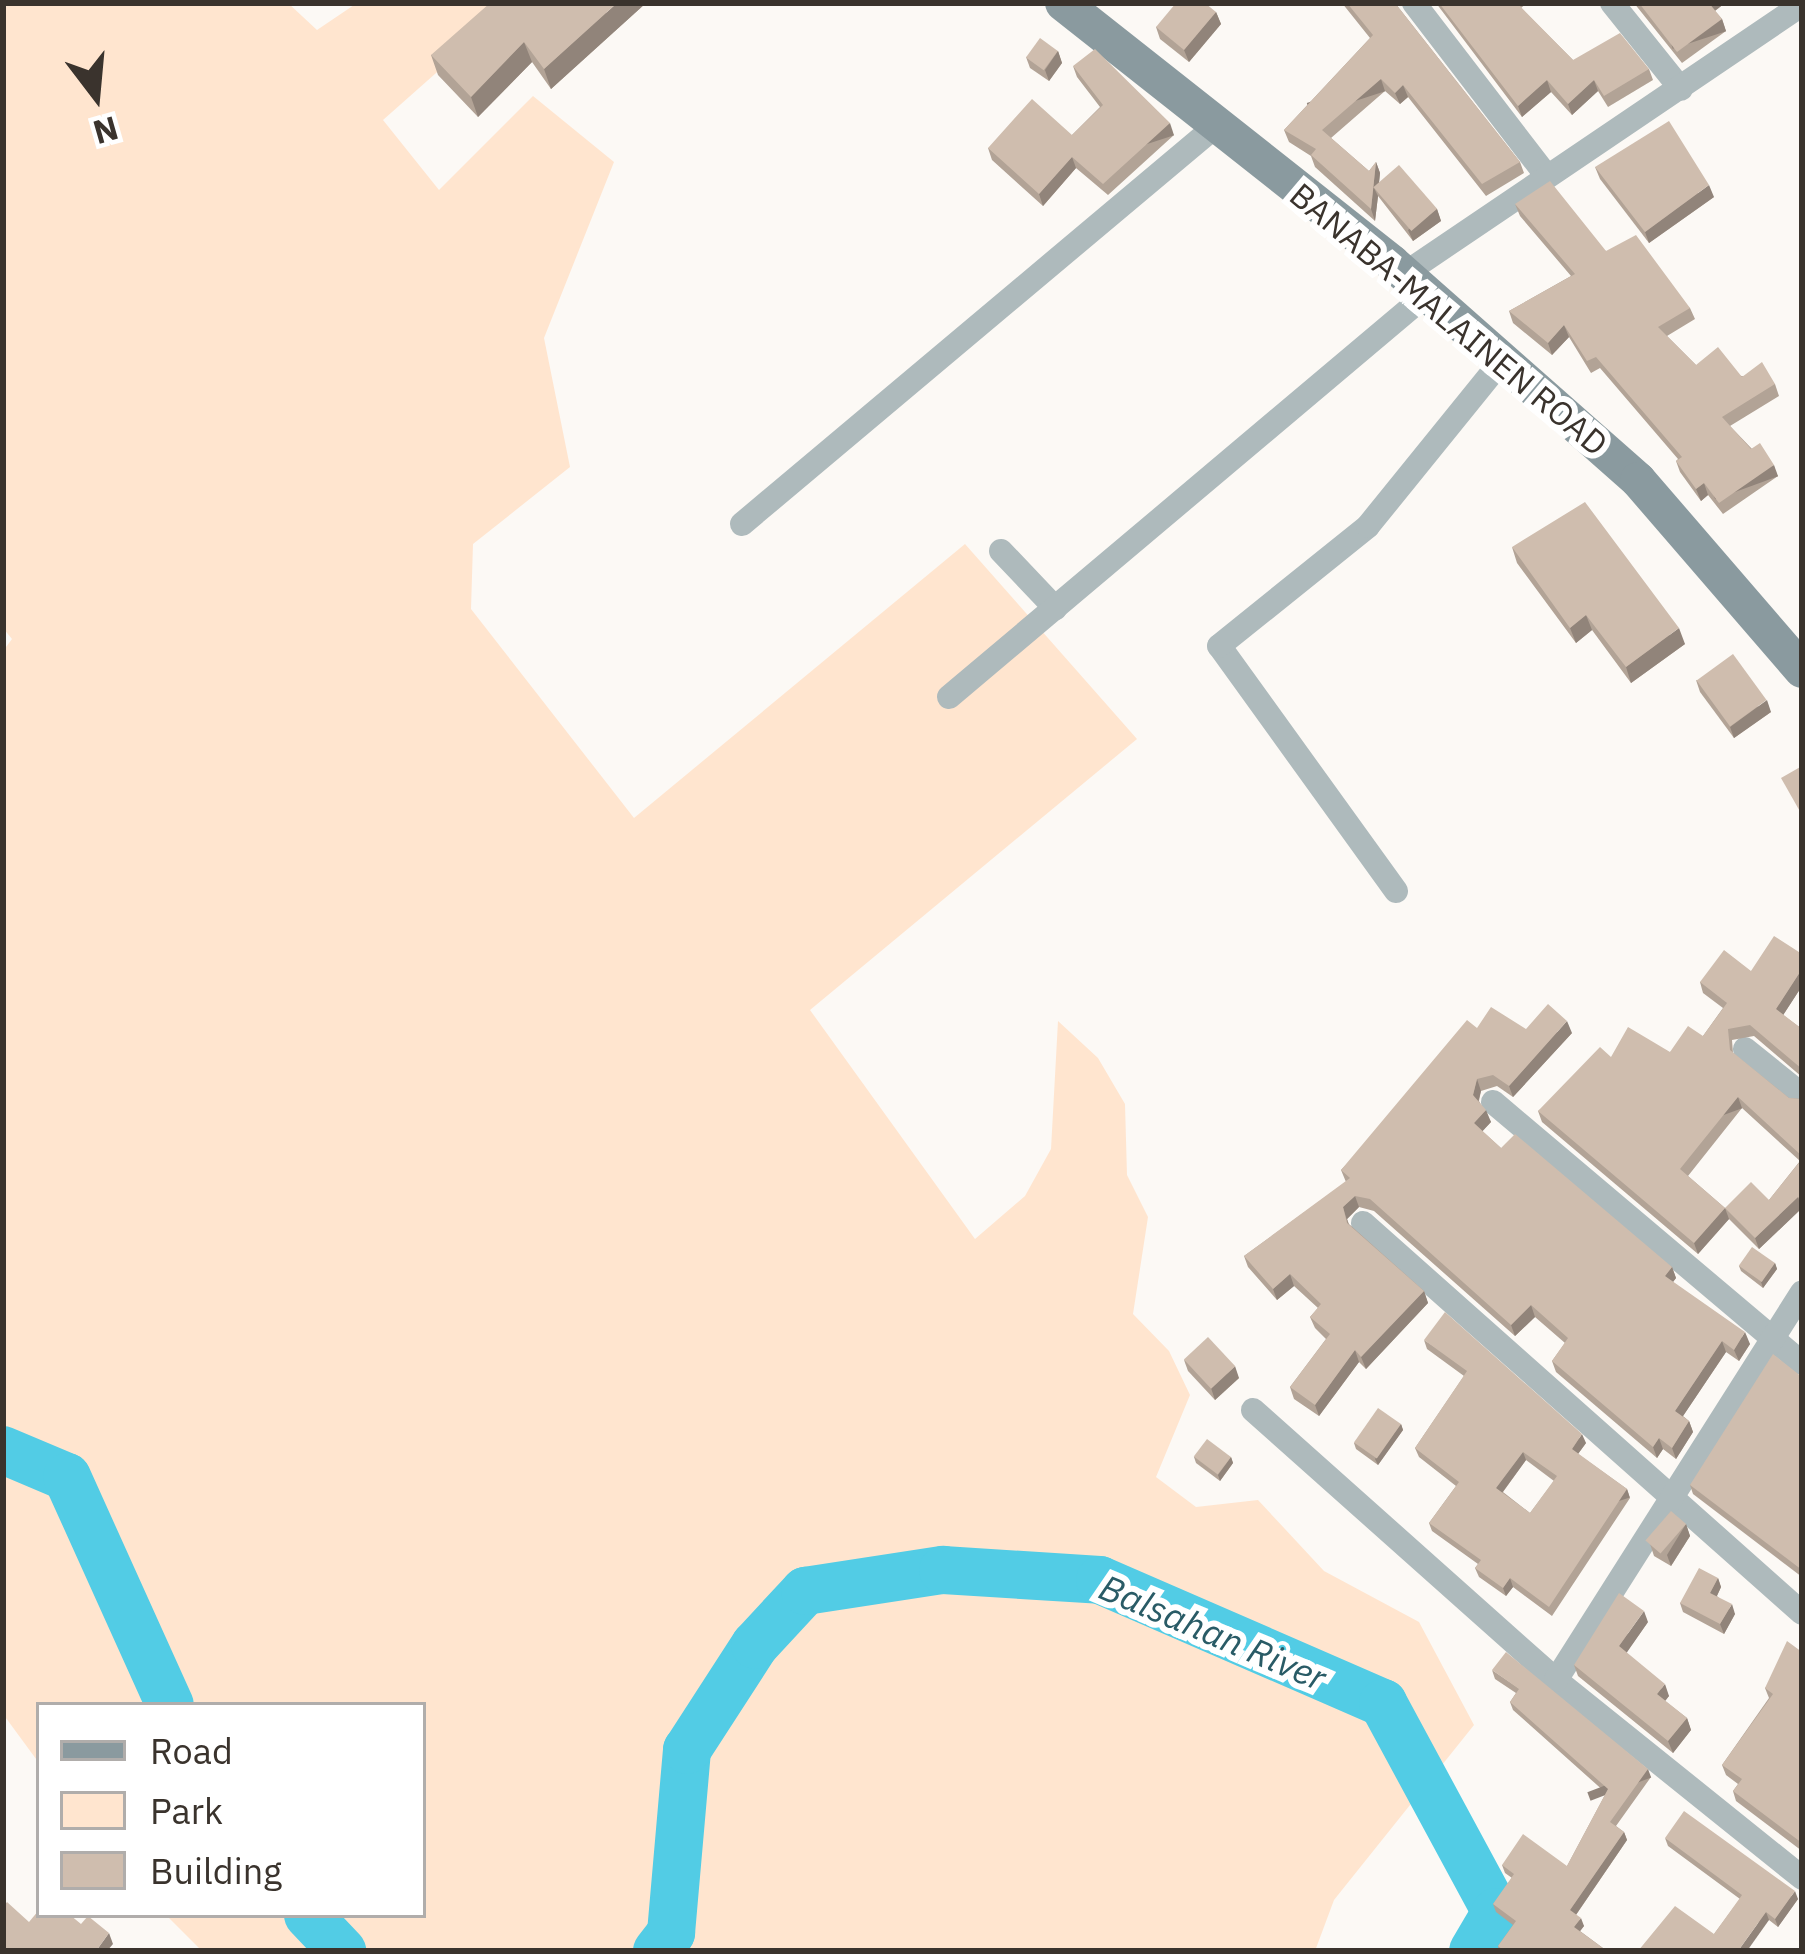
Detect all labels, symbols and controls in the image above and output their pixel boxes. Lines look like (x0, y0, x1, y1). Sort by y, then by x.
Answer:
north arrow (36, 36, 156, 156)
text: N (89, 107, 123, 155)
street label: BANABA-MALAINEN ROAD (1282, 175, 1616, 463)
water label: Balsahan River (1093, 1565, 1333, 1699)
legend (36, 1702, 426, 1918)
text: Road (150, 1727, 233, 1774)
text: Park (150, 1787, 223, 1834)
text: Building (150, 1847, 282, 1894)

